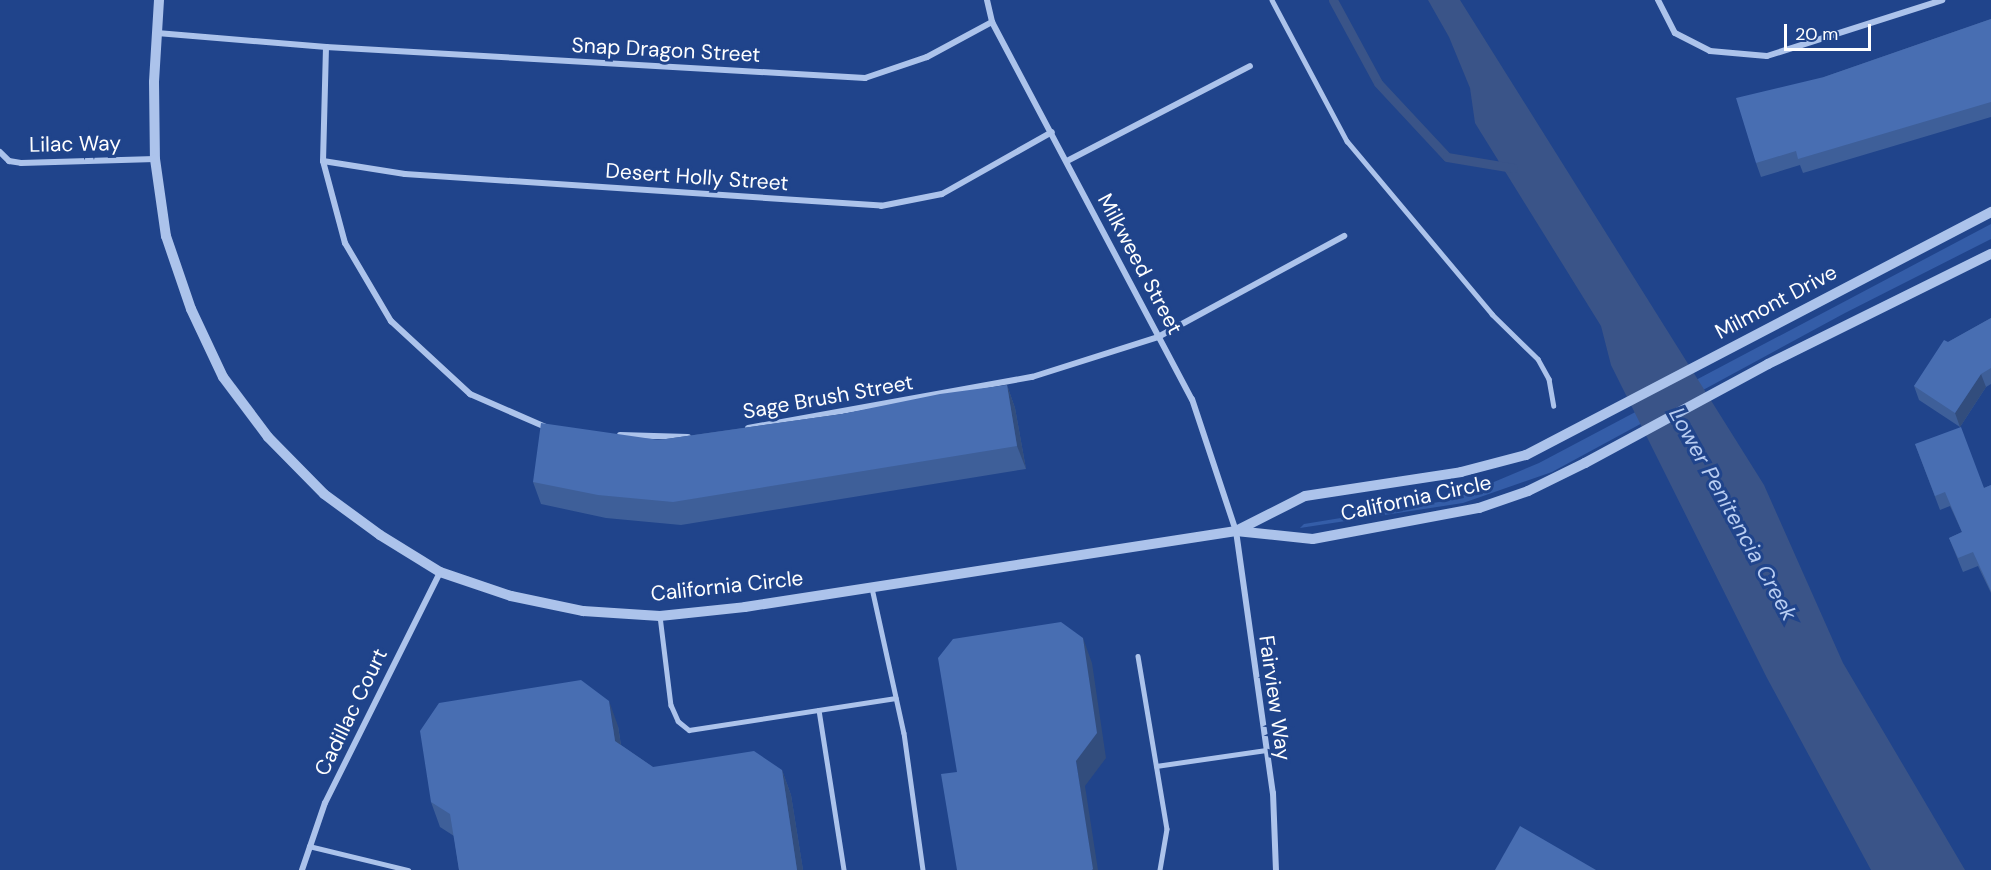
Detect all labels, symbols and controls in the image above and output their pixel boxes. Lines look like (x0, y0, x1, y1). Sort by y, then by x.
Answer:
scale bar (1787, 12, 1874, 50)
text: 20 m (1795, 22, 1838, 46)
street label: Snap Dragon Street (571, 32, 761, 68)
street label: Lilac Way (29, 131, 121, 157)
street label: Desert Holly Street (605, 158, 789, 196)
street label: Milkweed Street (1092, 189, 1188, 339)
street label: Milmont Drive (1711, 259, 1841, 345)
street label: Sage Brush Street (741, 370, 915, 424)
water label: Lower Penitencia Creek (1663, 403, 1803, 625)
street label: California Circle (1338, 470, 1494, 526)
street label: California Circle (649, 565, 805, 607)
street label: Fairview Way (1254, 634, 1296, 762)
street label: Cadillac Court (309, 644, 393, 780)

